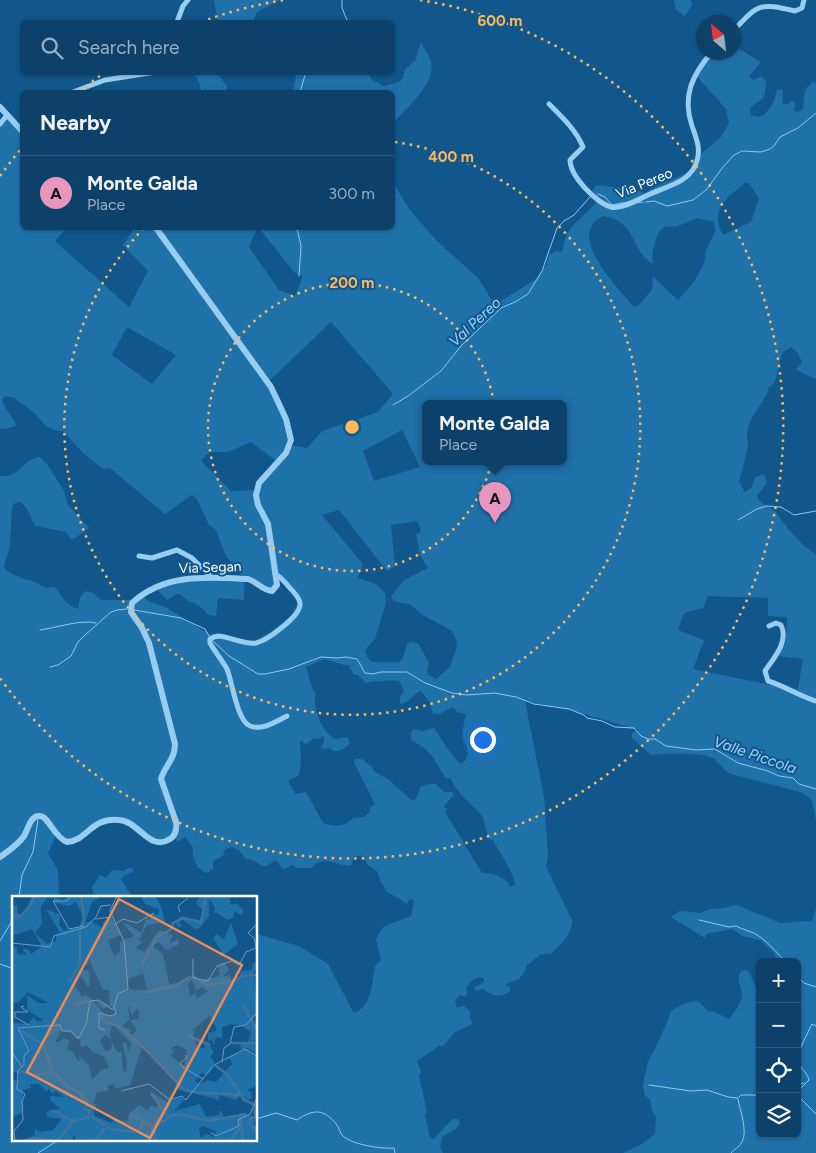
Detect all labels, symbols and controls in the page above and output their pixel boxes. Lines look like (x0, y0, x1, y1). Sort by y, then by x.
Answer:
text: 600 m (478, 12, 522, 30)
north arrow (696, 15, 741, 60)
search box (20, 20, 395, 75)
icon: search (38, 34, 66, 62)
text: Search here (78, 36, 180, 59)
text: Nearby (40, 110, 111, 135)
text: 400 m (428, 148, 474, 166)
street label: Via Pereo (613, 164, 675, 203)
text: Monte Galda (87, 172, 198, 195)
text: A (50, 184, 62, 203)
text: 300 m (328, 184, 375, 203)
text: Place (87, 195, 125, 214)
text: 200 m (330, 274, 374, 292)
water label: Val Pereo (445, 293, 505, 351)
popup (422, 400, 567, 465)
text: Monte Galda (439, 412, 550, 435)
centre of rings (343, 418, 361, 436)
text: Place (439, 435, 477, 454)
pin: A (479, 482, 511, 523)
street label: Via Segan (178, 558, 242, 577)
your location (470, 727, 496, 753)
water label: Valle Piccola (711, 732, 799, 778)
inset map (12, 896, 258, 1140)
map controls (756, 958, 801, 1138)
button: + (756, 958, 801, 1003)
button: − (756, 1003, 801, 1048)
button: locate (756, 1048, 801, 1093)
button: layers (756, 1093, 801, 1138)

